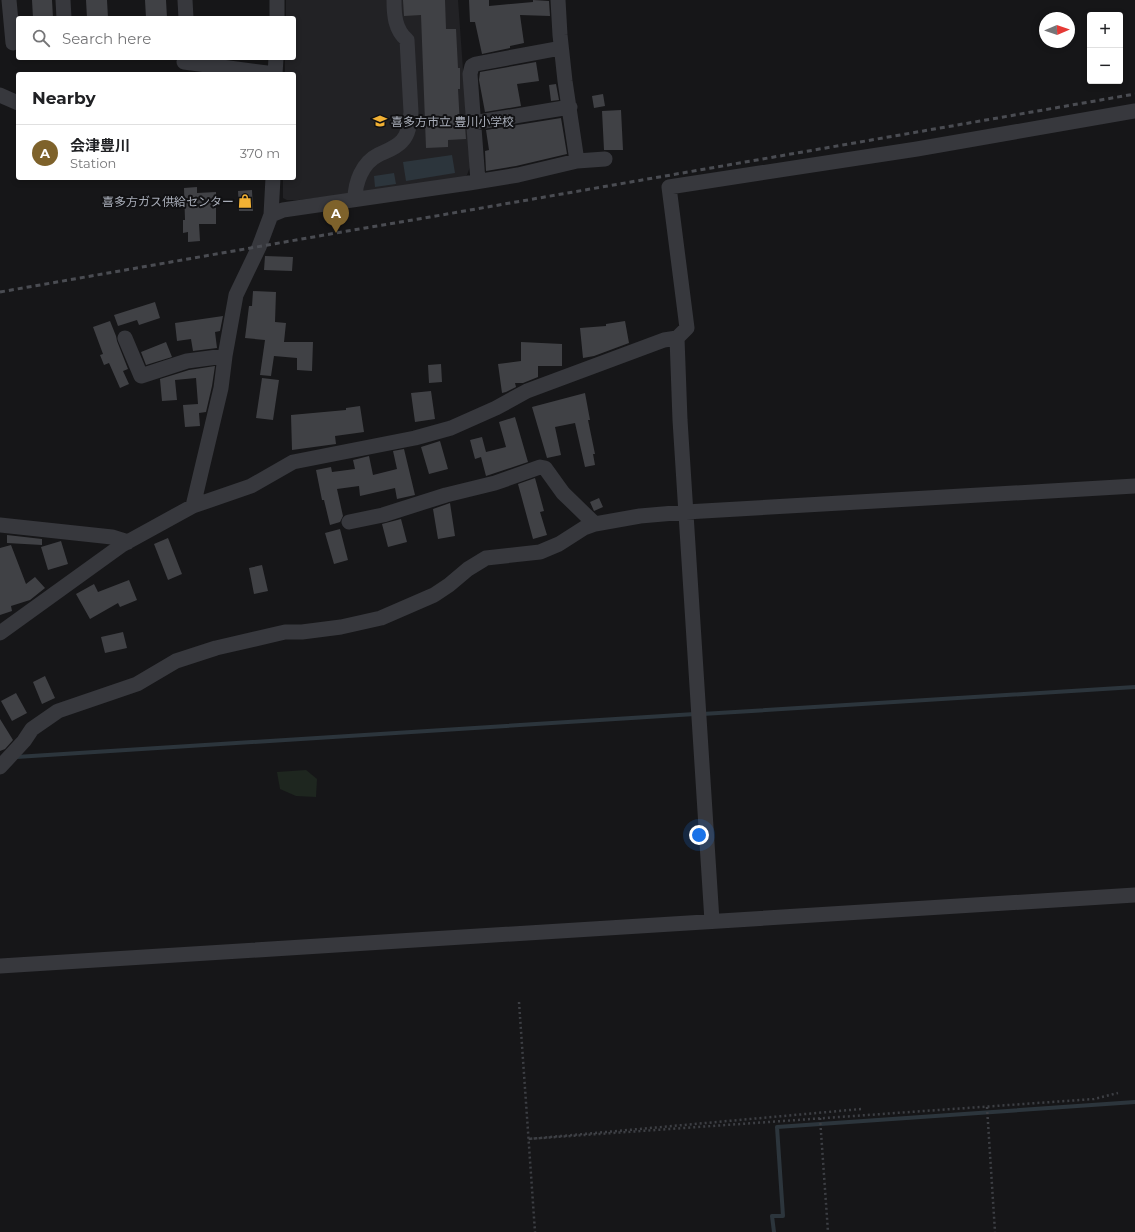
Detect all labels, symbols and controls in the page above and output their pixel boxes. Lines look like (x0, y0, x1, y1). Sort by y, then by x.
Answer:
north arrow (1039, 12, 1075, 48)
map controls (1087, 12, 1123, 84)
button: + (1087, 12, 1123, 48)
search box (16, 16, 296, 60)
icon: search (30, 27, 52, 49)
text: Search here (62, 29, 151, 48)
button: − (1087, 48, 1123, 84)
text: Nearby (32, 88, 96, 108)
school or university icon: 喜多方市立 豊川小学校 (372, 113, 388, 129)
place label: 喜多方市立 豊川小学校 (391, 114, 514, 129)
text: 会津豊川 (70, 136, 130, 155)
text: A (40, 145, 50, 161)
text: 370 m (240, 145, 280, 161)
text: Station (70, 155, 116, 171)
shop icon: 喜多方ガス供給センター (237, 193, 253, 209)
place label: 喜多方ガス供給センター (102, 194, 234, 209)
pin: A (323, 200, 349, 233)
your location (689, 825, 709, 845)

